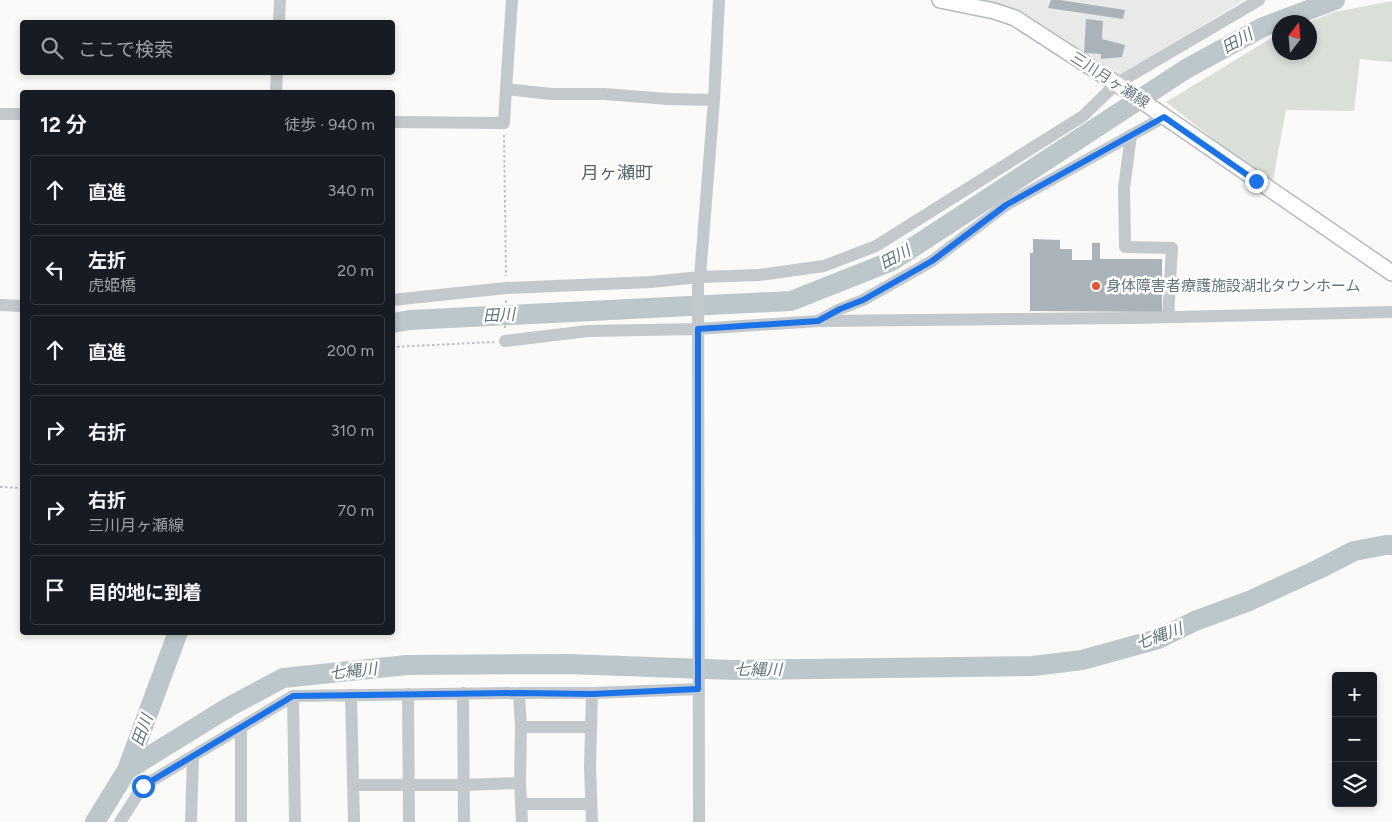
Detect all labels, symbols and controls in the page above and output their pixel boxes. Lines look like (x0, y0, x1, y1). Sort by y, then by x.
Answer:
north arrow (1272, 15, 1317, 60)
search box (20, 20, 395, 75)
water label: 田川 (1218, 24, 1257, 57)
icon: search (38, 34, 66, 62)
text: ここで検索 (78, 38, 173, 61)
street label: 三川月ヶ瀬線 (1067, 48, 1153, 112)
text: 12 分 (40, 112, 87, 137)
text: 徒歩 · 940 m (284, 115, 375, 134)
district label: 月ヶ瀬町 (581, 162, 653, 184)
route end (1245, 170, 1268, 193)
icon: ahead (41, 176, 69, 204)
text: 直進 (88, 181, 126, 204)
text: 340 m (328, 181, 374, 200)
water label: 田川 (876, 240, 915, 273)
text: 左折 (88, 249, 126, 272)
icon: left (41, 256, 69, 284)
text: 20 m (337, 261, 374, 280)
text: 虎姫橋 (88, 276, 136, 295)
place label: 身体障害者療護施設湖北タウンホーム (1106, 277, 1361, 295)
marker: 身体障害者療護施設湖北タウンホーム (1090, 280, 1102, 292)
water label: 田川 (483, 305, 517, 325)
icon: ahead (41, 336, 69, 364)
text: 直進 (88, 341, 126, 364)
text: 200 m (327, 341, 374, 360)
icon: right (41, 416, 69, 444)
text: 右折 (88, 421, 126, 444)
text: 310 m (331, 421, 374, 440)
text: 右折 (88, 489, 126, 512)
icon: right (41, 496, 69, 524)
text: 70 m (338, 501, 374, 520)
text: 三川月ヶ瀬線 (88, 516, 184, 535)
icon: arrive (41, 576, 69, 604)
text: 目的地に到着 (88, 581, 202, 604)
water label: 七縄川 (1133, 618, 1187, 653)
water label: 七縄川 (328, 659, 380, 683)
water label: 七縄川 (734, 660, 784, 679)
map controls (1332, 672, 1377, 807)
button: + (1332, 672, 1377, 717)
water label: 田川 (128, 710, 157, 748)
button: − (1332, 717, 1377, 762)
button: layers (1332, 762, 1377, 807)
route start (132, 775, 155, 798)

